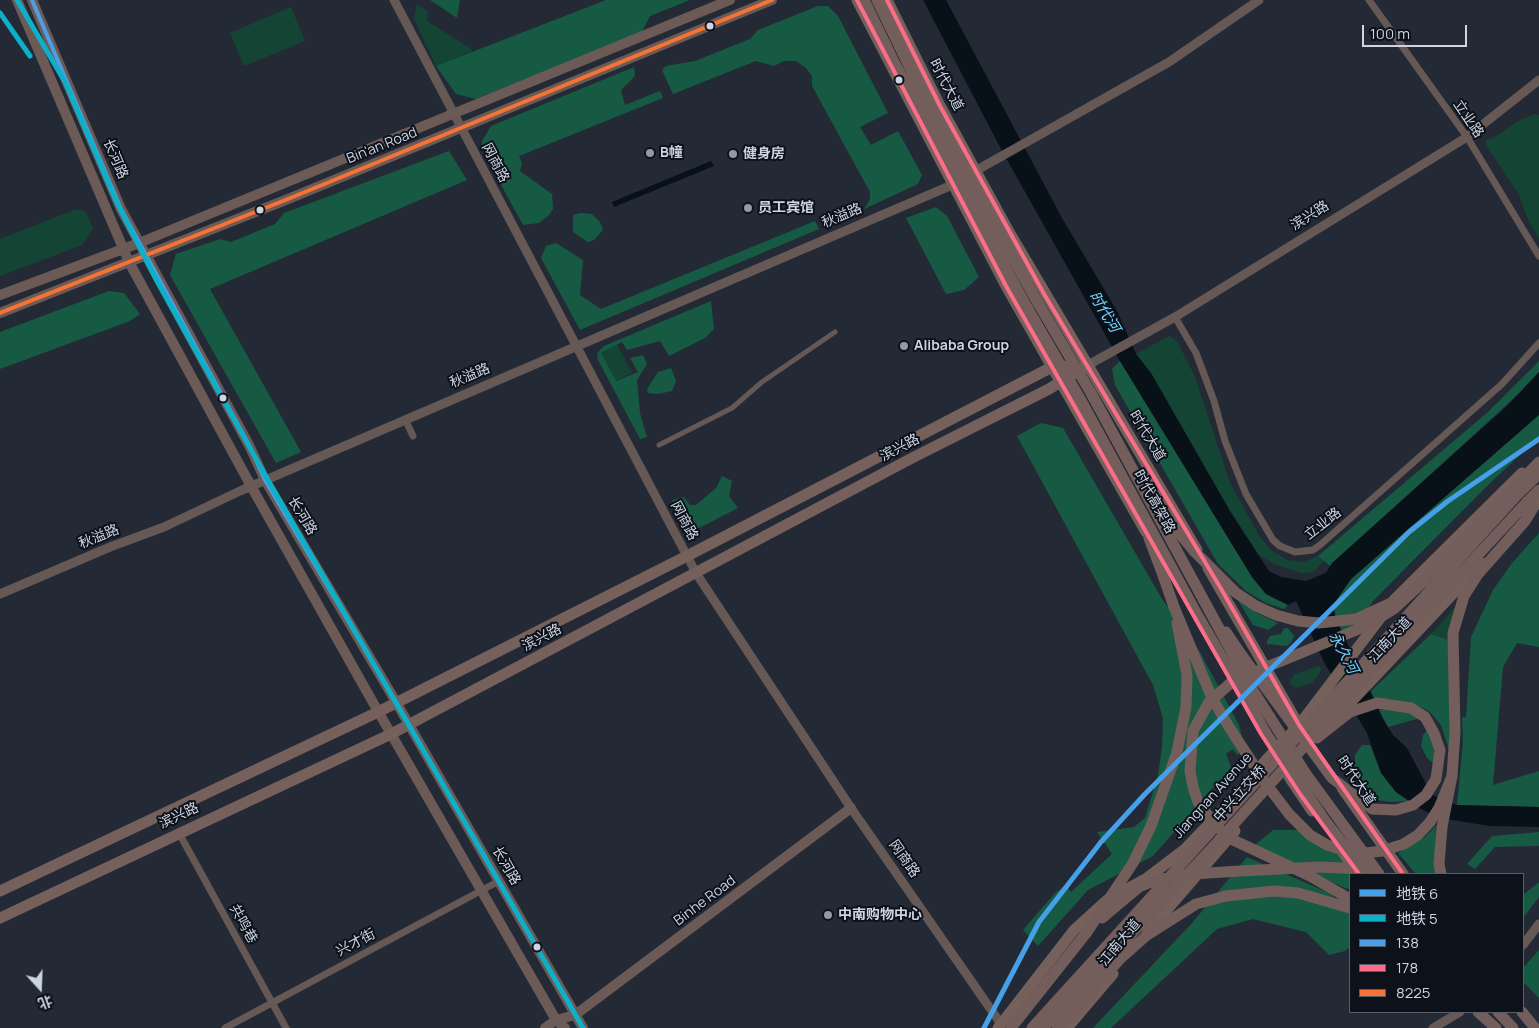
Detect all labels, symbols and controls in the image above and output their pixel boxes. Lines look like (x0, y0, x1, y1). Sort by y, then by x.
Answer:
scale bar (1364, 15, 1469, 47)
unlabelled marker (705, 21, 715, 31)
text: 100 m (1370, 23, 1410, 44)
street label: 时代大道 (925, 56, 967, 114)
unlabelled marker (894, 75, 904, 85)
street label: 立业路 (1449, 97, 1487, 141)
street label: Bin'an Road (344, 124, 420, 168)
street label: 长河路 (99, 136, 131, 182)
street label: 网商路 (478, 141, 512, 185)
place label: B幢 (660, 145, 683, 161)
place label: 健身房 (743, 146, 785, 162)
marker: B幢 (644, 147, 656, 159)
marker: 健身房 (727, 148, 739, 160)
street label: 滨兴路 (1288, 198, 1332, 234)
place label: 员工宾馆 (758, 200, 814, 216)
street label: 秋溢路 (819, 200, 865, 232)
marker: 员工宾馆 (742, 202, 754, 214)
unlabelled marker (255, 205, 265, 215)
water label: 时代河 (1085, 288, 1123, 336)
place label: Alibaba Group (914, 338, 1009, 354)
marker: Alibaba Group (898, 340, 910, 352)
street label: 秋溢路 (447, 360, 493, 392)
unlabelled marker (218, 393, 228, 403)
street label: 时代大道 (1125, 408, 1169, 464)
street label: 滨兴路 (878, 431, 922, 465)
street label: 时代高架路 (1130, 467, 1178, 537)
street label: 长河路 (284, 494, 320, 538)
street label: 网商路 (667, 499, 701, 543)
street label: 立业路 (1301, 504, 1345, 544)
street label: 秋溢路 (76, 521, 122, 553)
street label: 江南大道 (1365, 614, 1415, 666)
street label: 滨兴路 (520, 621, 564, 655)
water label: 永久河 (1324, 629, 1362, 677)
street label: Jiangnan Avenue (1170, 750, 1256, 842)
street label: 时代大道 (1333, 753, 1379, 809)
street label: 中兴立交桥 (1210, 762, 1270, 826)
street label: 滨兴路 (156, 800, 202, 832)
street label: 网商路 (885, 837, 923, 881)
street label: 长河路 (488, 844, 524, 888)
street label: Binhe Road (671, 872, 739, 930)
legend (1349, 873, 1524, 1013)
text: 地铁 6 (1396, 883, 1438, 904)
street label: 共鸣巷 (225, 902, 261, 946)
place label: 中南购物中心 (838, 907, 922, 923)
text: 地铁 5 (1396, 908, 1438, 929)
marker: 中南购物中心 (822, 909, 834, 921)
street label: 江南大道 (1096, 916, 1144, 970)
street label: 兴才街 (334, 926, 378, 960)
text: 138 (1396, 932, 1419, 953)
unlabelled marker (532, 942, 542, 952)
text: 178 (1396, 957, 1418, 978)
north arrow (15, 963, 65, 1013)
text: 8225 (1396, 982, 1430, 1003)
text: 北 (35, 991, 55, 1014)

